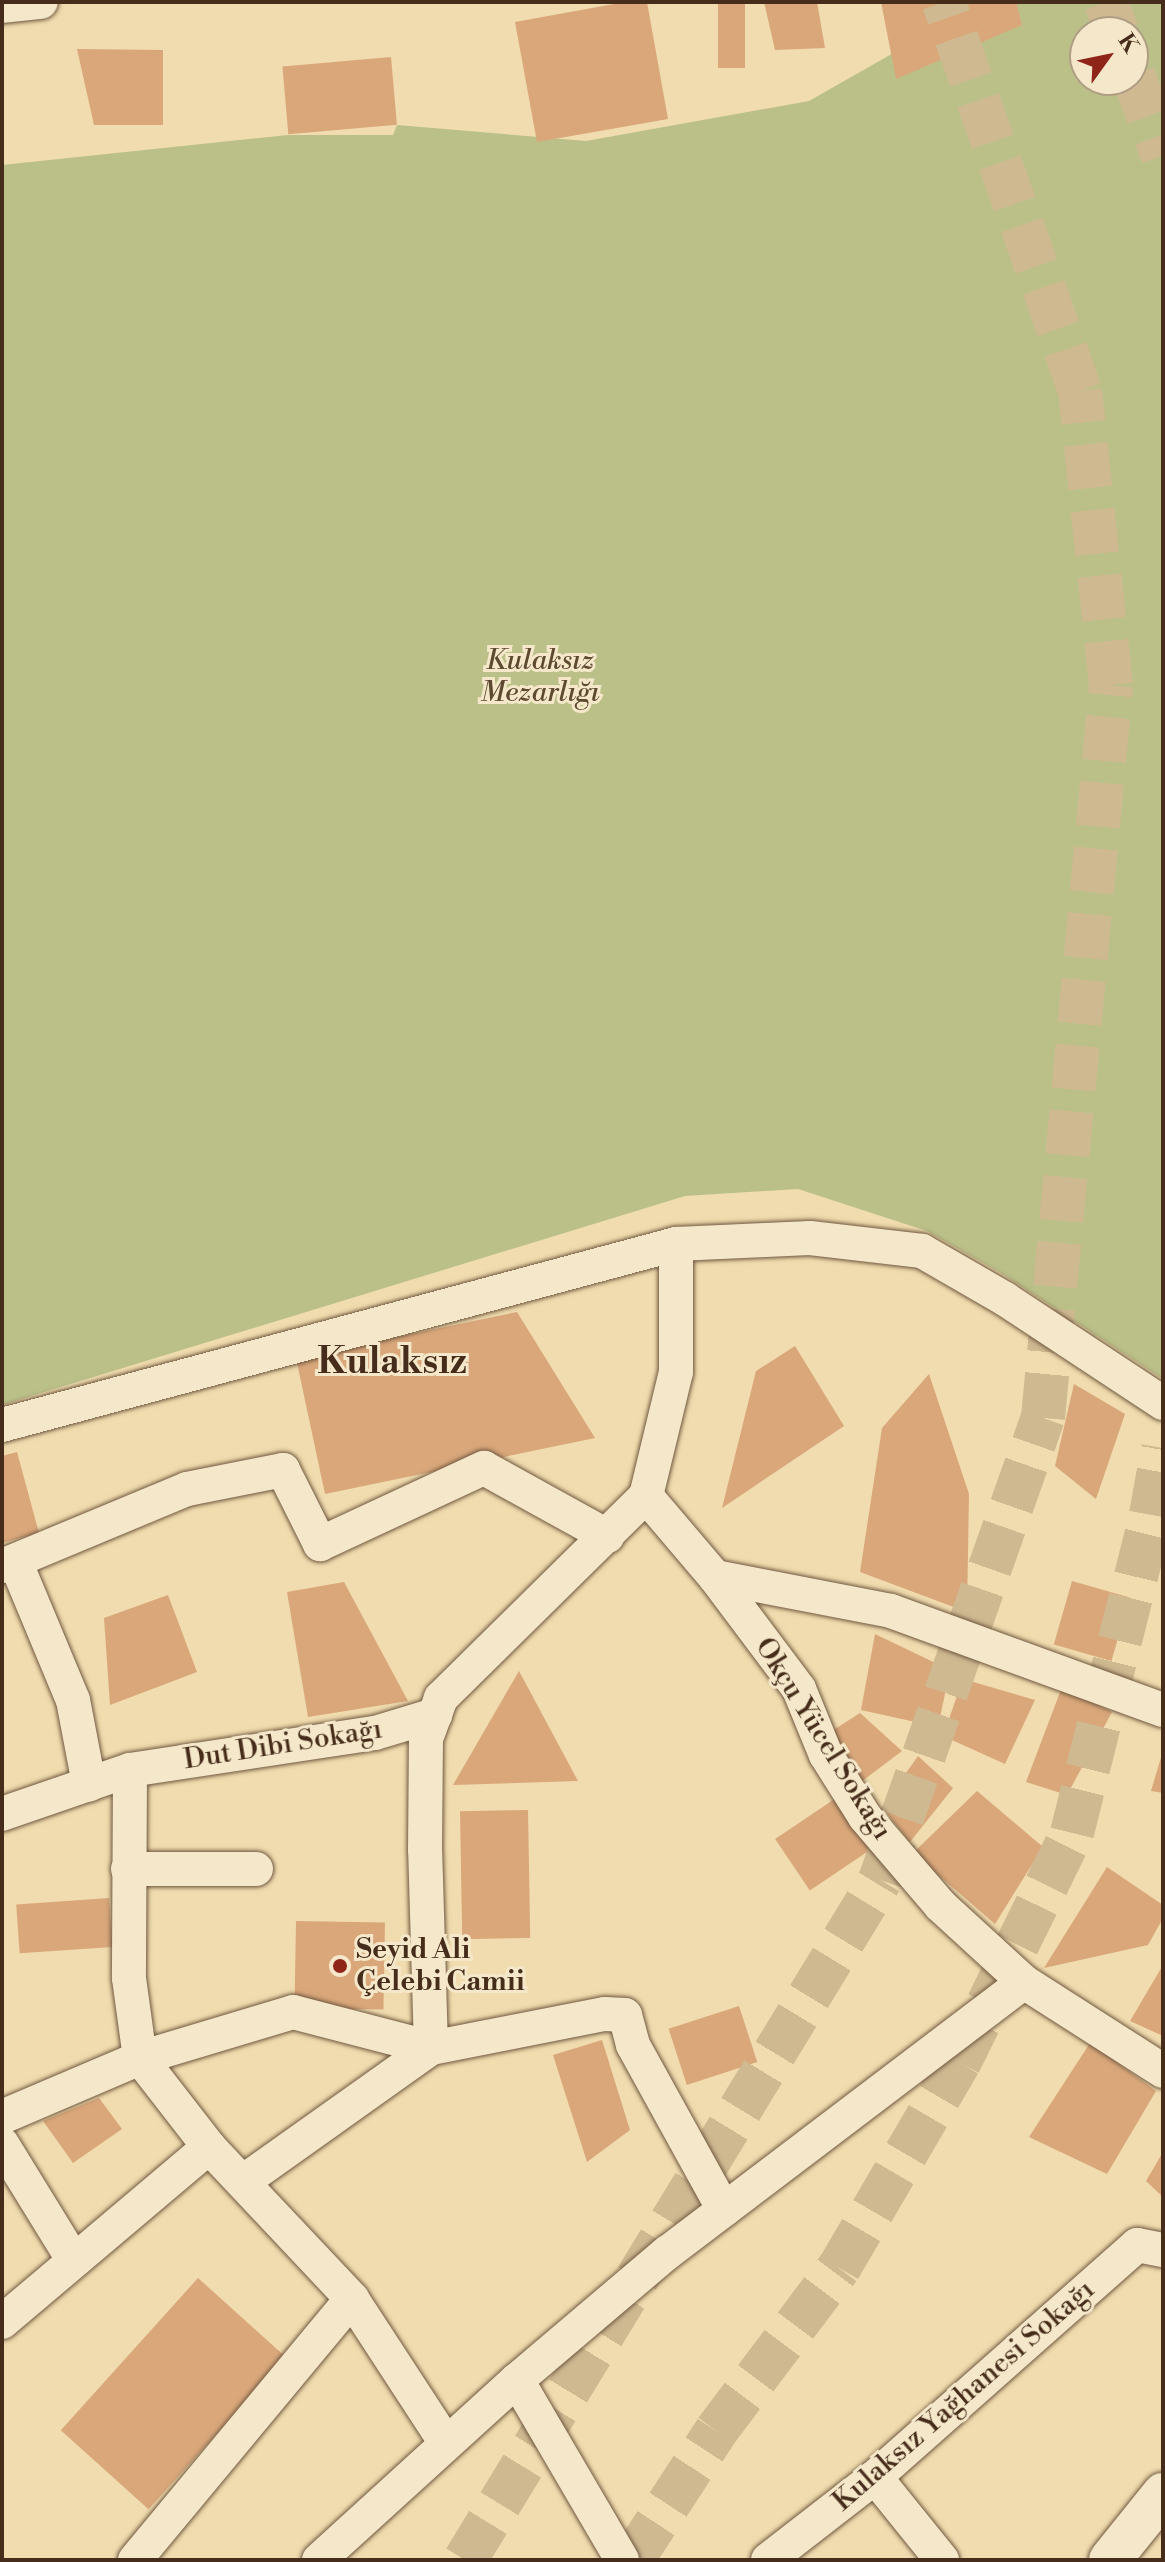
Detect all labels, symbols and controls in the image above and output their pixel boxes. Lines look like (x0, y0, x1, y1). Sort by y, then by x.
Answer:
north arrow (1069, 16, 1149, 96)
text: K (1112, 29, 1144, 59)
park label: Kulaksız Mezarlığı (481, 644, 599, 710)
district label: Kulaksız (317, 1341, 467, 1385)
street label: Okçu Yücel Sokağı (747, 1632, 899, 1846)
street label: Dut Dibi Sokağı (181, 1713, 385, 1777)
place label: Seyid Ali Çelebi Camii (356, 1933, 525, 1999)
marker: Seyid Ali Çelebi Camii (331, 1957, 349, 1975)
street label: Kulaksız Yağhanesi Sokağı (826, 2273, 1102, 2519)

